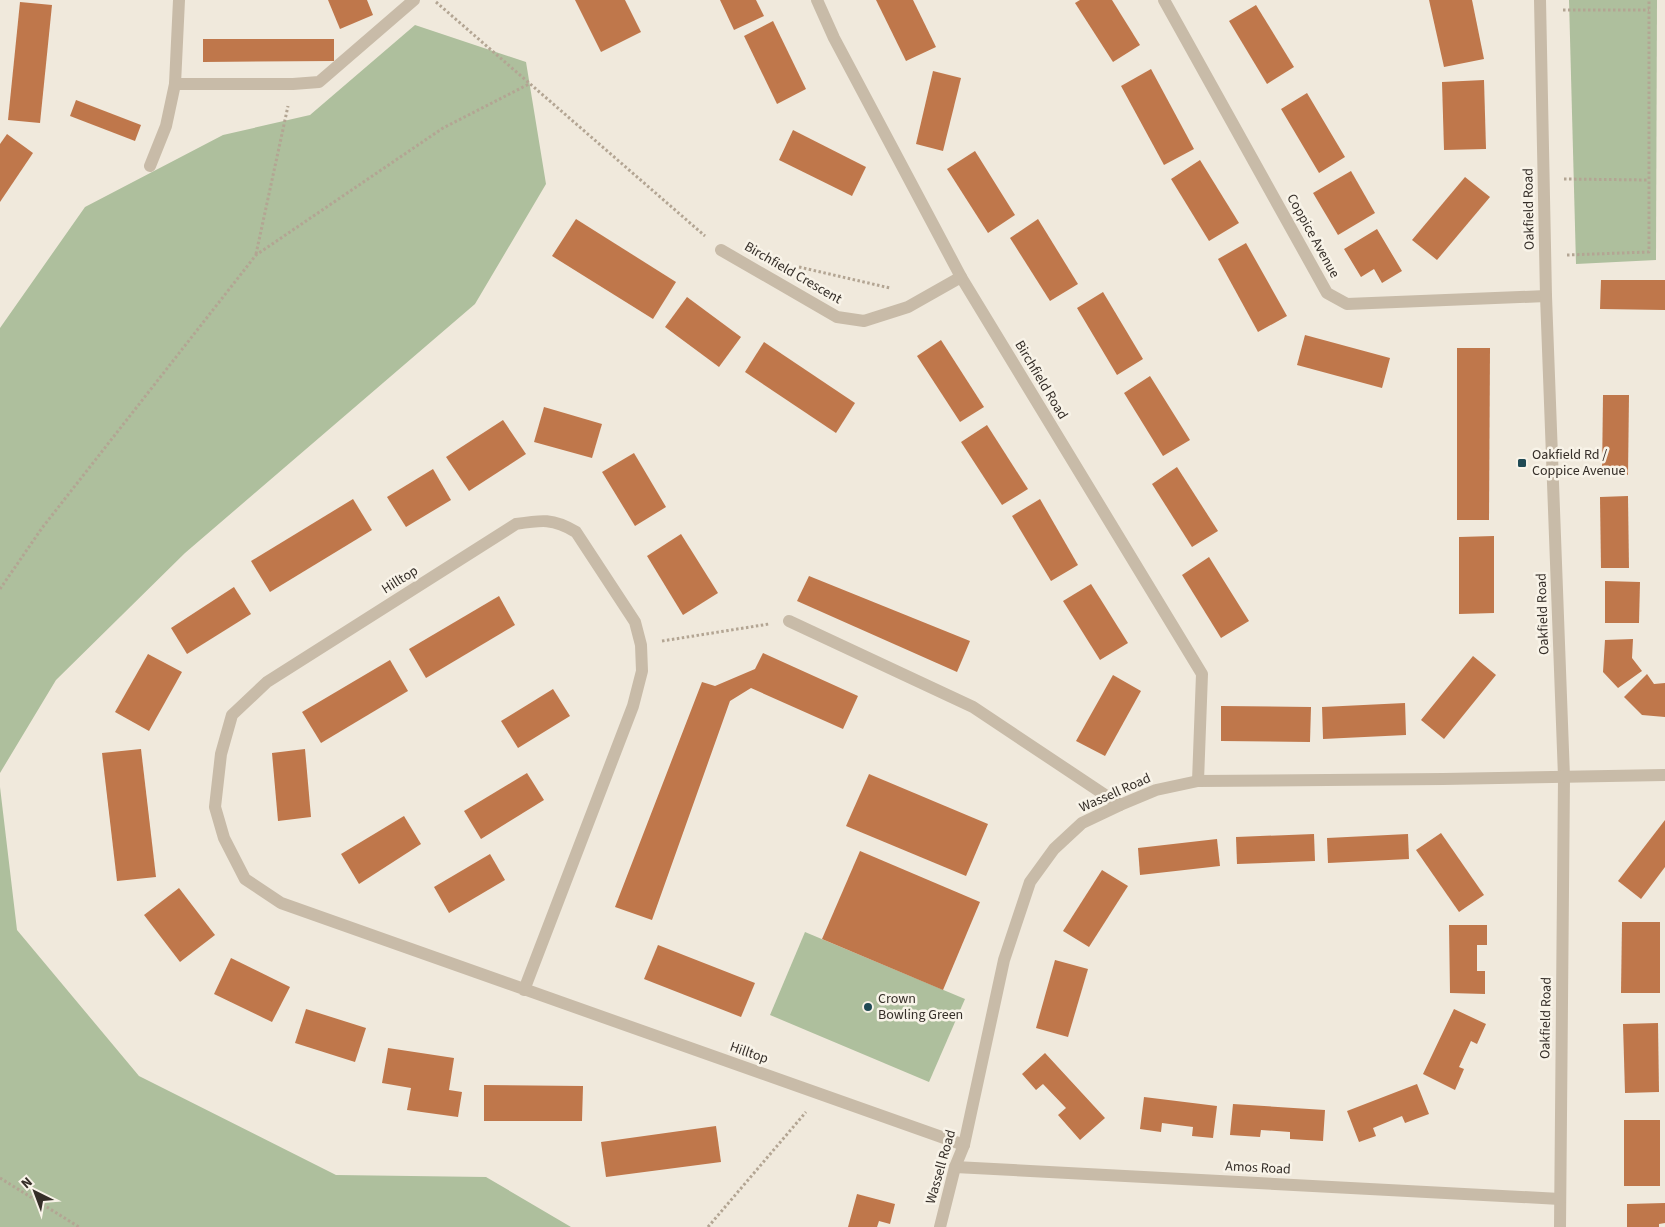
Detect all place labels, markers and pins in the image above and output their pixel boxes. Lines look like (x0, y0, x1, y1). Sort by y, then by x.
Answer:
place label: Oakfield Rd / Coppice Avenue (1532, 445, 1626, 481)
marker: Oakfield Rd / Coppice Avenue (1516, 457, 1528, 469)
place label: Crown Bowling Green (878, 989, 963, 1025)
marker: Crown Bowling Green (862, 1001, 874, 1013)

